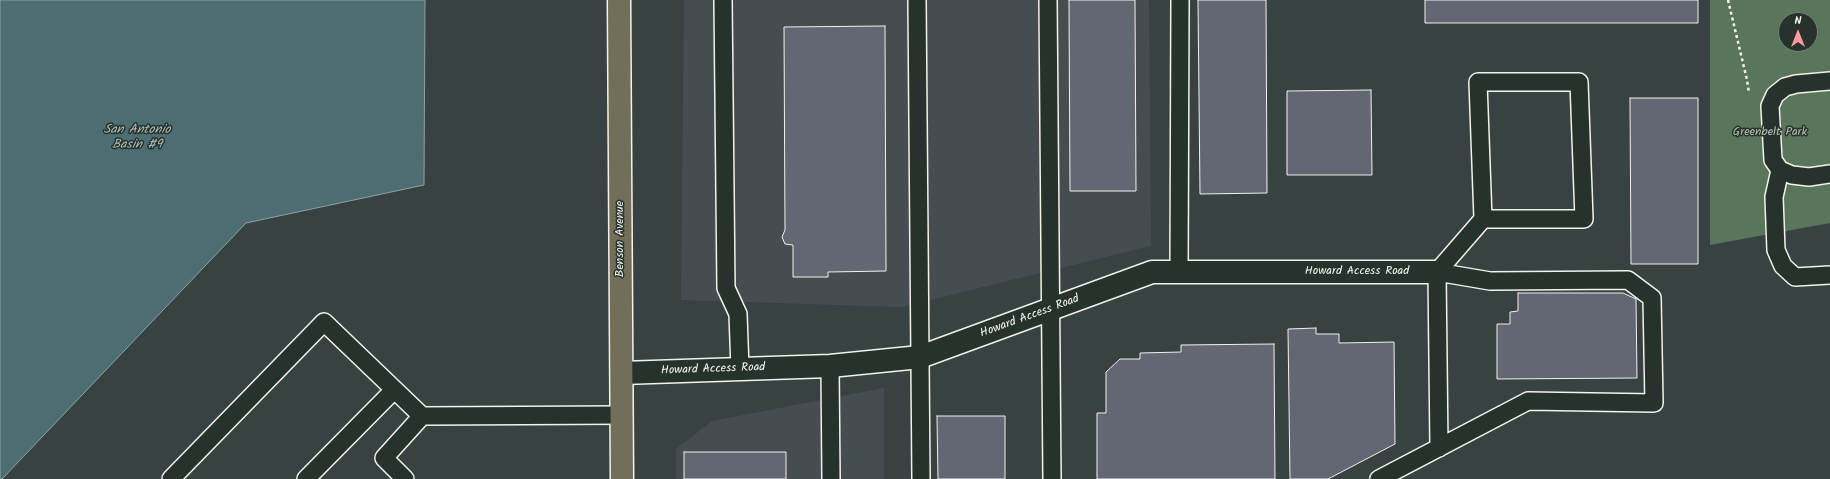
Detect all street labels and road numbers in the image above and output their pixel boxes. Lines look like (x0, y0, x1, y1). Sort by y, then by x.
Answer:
street label: Benson Avenue (614, 201, 628, 277)
street label: Howard Access Road (1305, 265, 1409, 279)
street label: Howard Access Road (978, 292, 1082, 342)
street label: Howard Access Road (661, 361, 765, 379)

